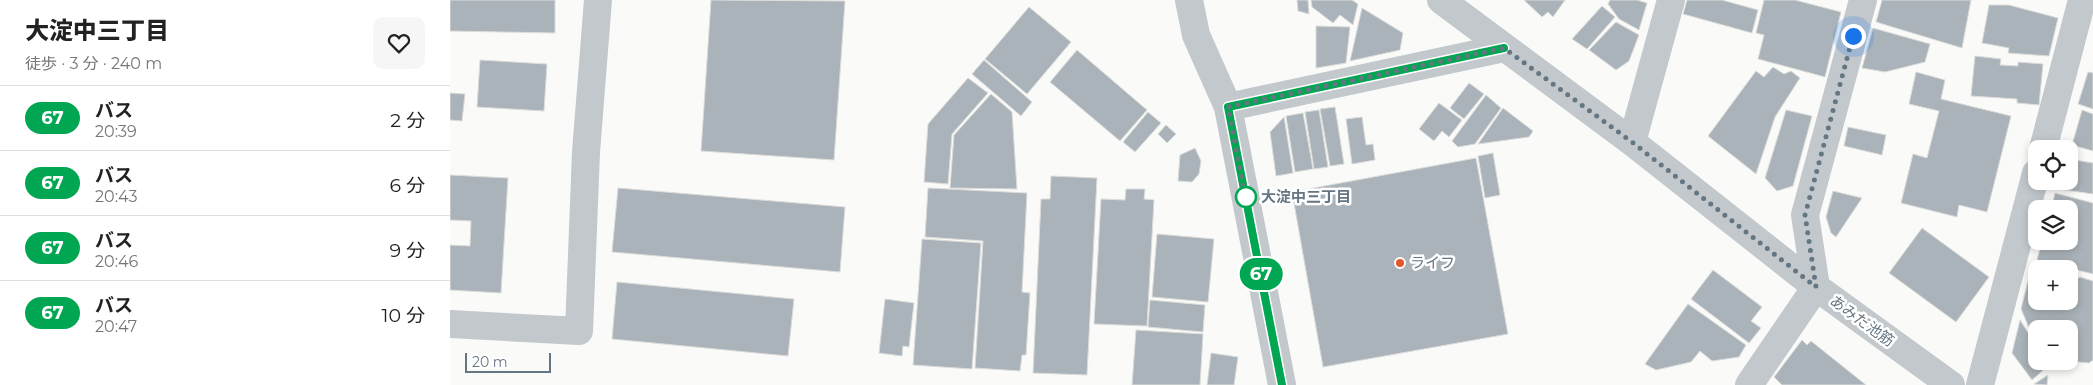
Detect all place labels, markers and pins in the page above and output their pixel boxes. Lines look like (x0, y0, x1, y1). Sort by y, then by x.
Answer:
marker: 大淀中三丁目 (1235, 186, 1257, 208)
place label: 大淀中三丁目 (1261, 187, 1351, 206)
place label: ライフ (1410, 253, 1455, 272)
marker: ライフ (1394, 257, 1406, 269)

